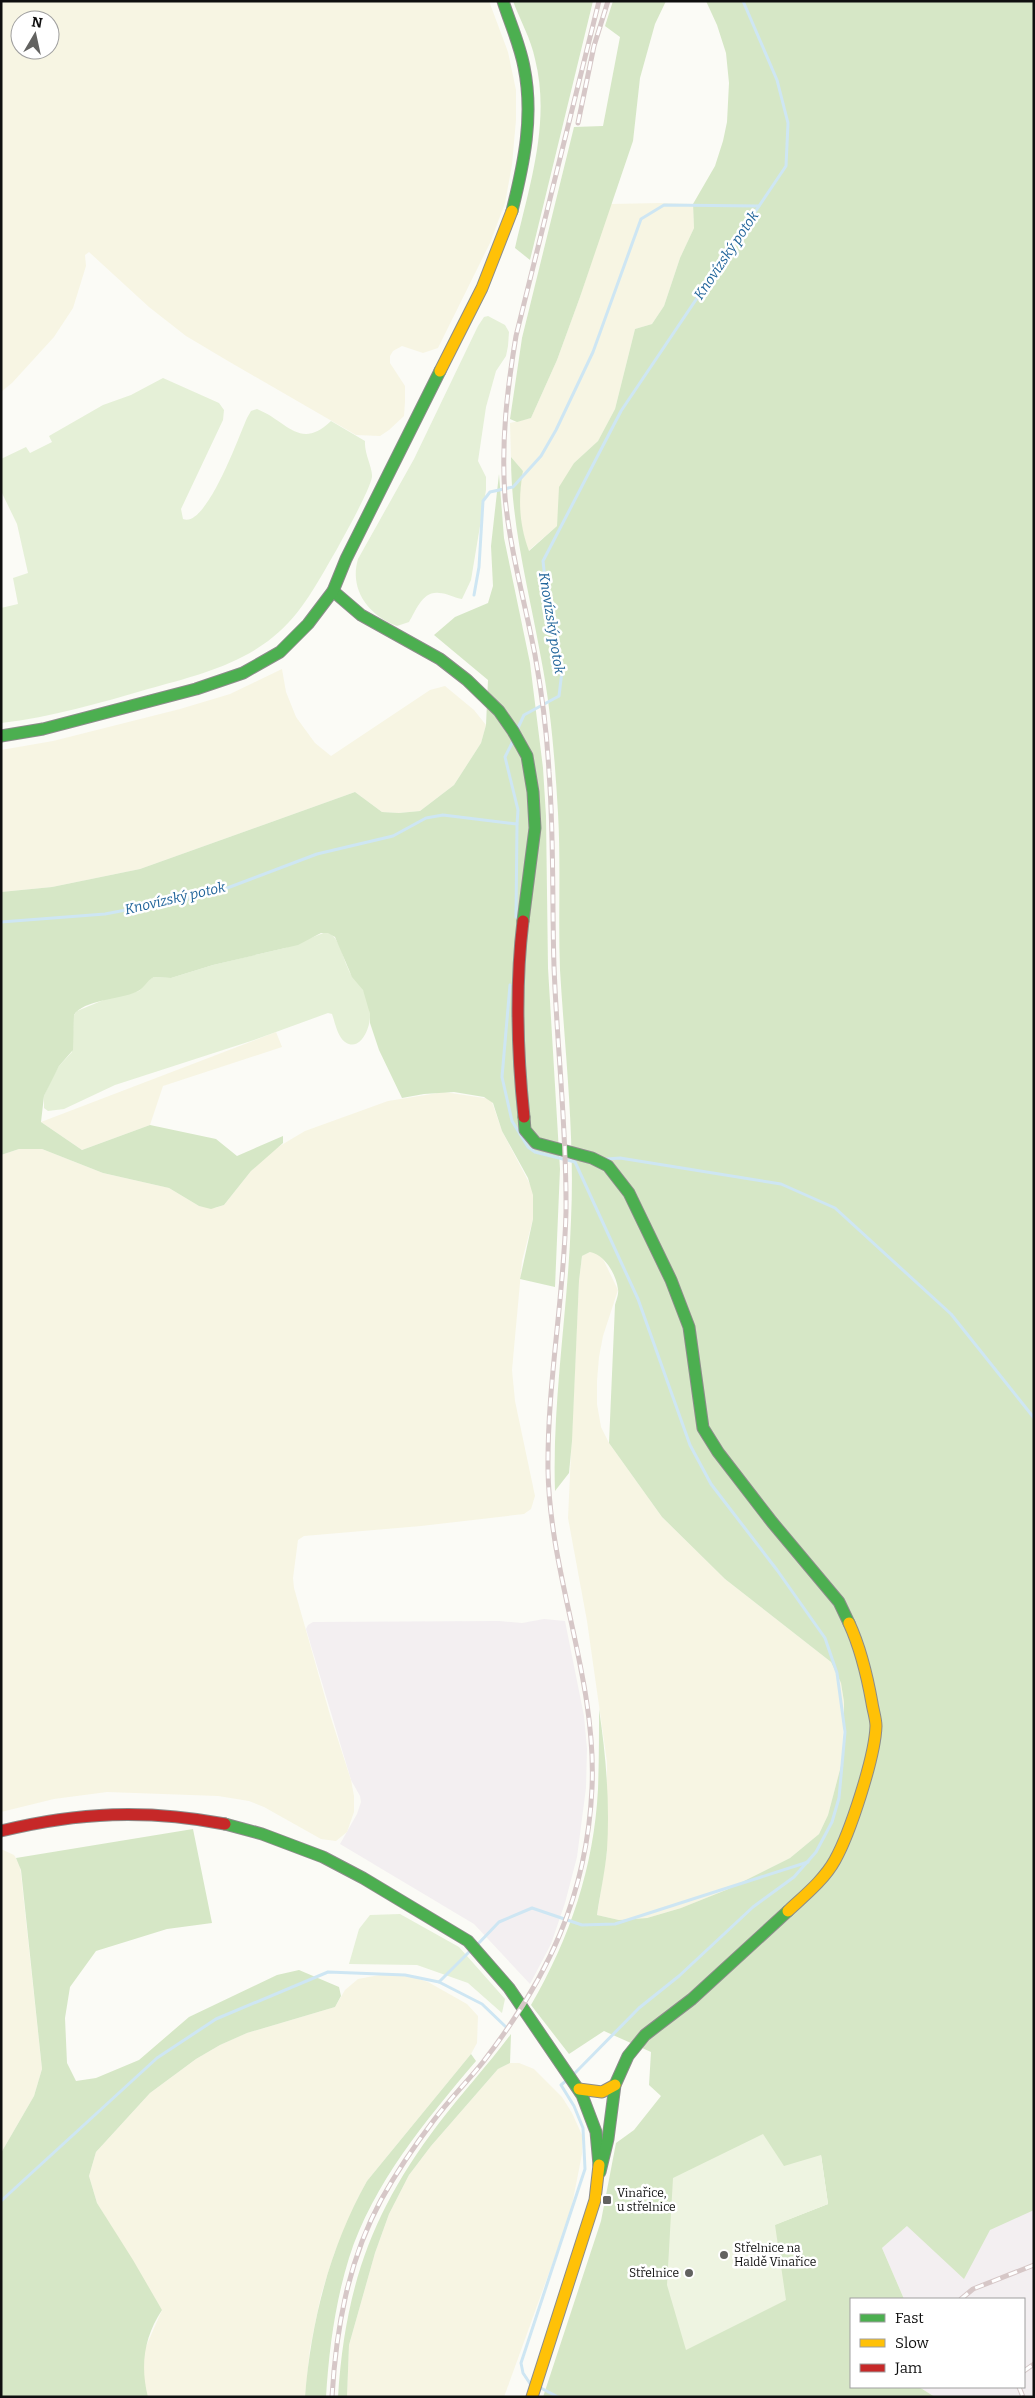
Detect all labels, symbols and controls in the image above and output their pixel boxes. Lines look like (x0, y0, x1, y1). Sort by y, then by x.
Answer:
north arrow (10, 10, 60, 60)
text: N (30, 13, 44, 32)
water label: Knovízský potok (691, 208, 762, 303)
water label: Knovízský potok (535, 571, 568, 676)
water label: Knovízský potok (123, 879, 228, 918)
place label: Vinařice, u střelnice (617, 2186, 676, 2214)
marker: Vinařice, u střelnice (601, 2194, 613, 2206)
place label: Střelnice na Haldě Vinařice (734, 2241, 816, 2269)
marker: Střelnice na Haldě Vinařice (718, 2249, 730, 2261)
place label: Střelnice (629, 2266, 679, 2280)
marker: Střelnice (683, 2267, 695, 2279)
legend (850, 2298, 1025, 2388)
text: Fast (895, 2309, 924, 2327)
text: Slow (895, 2334, 930, 2352)
text: Jam (894, 2359, 923, 2377)

